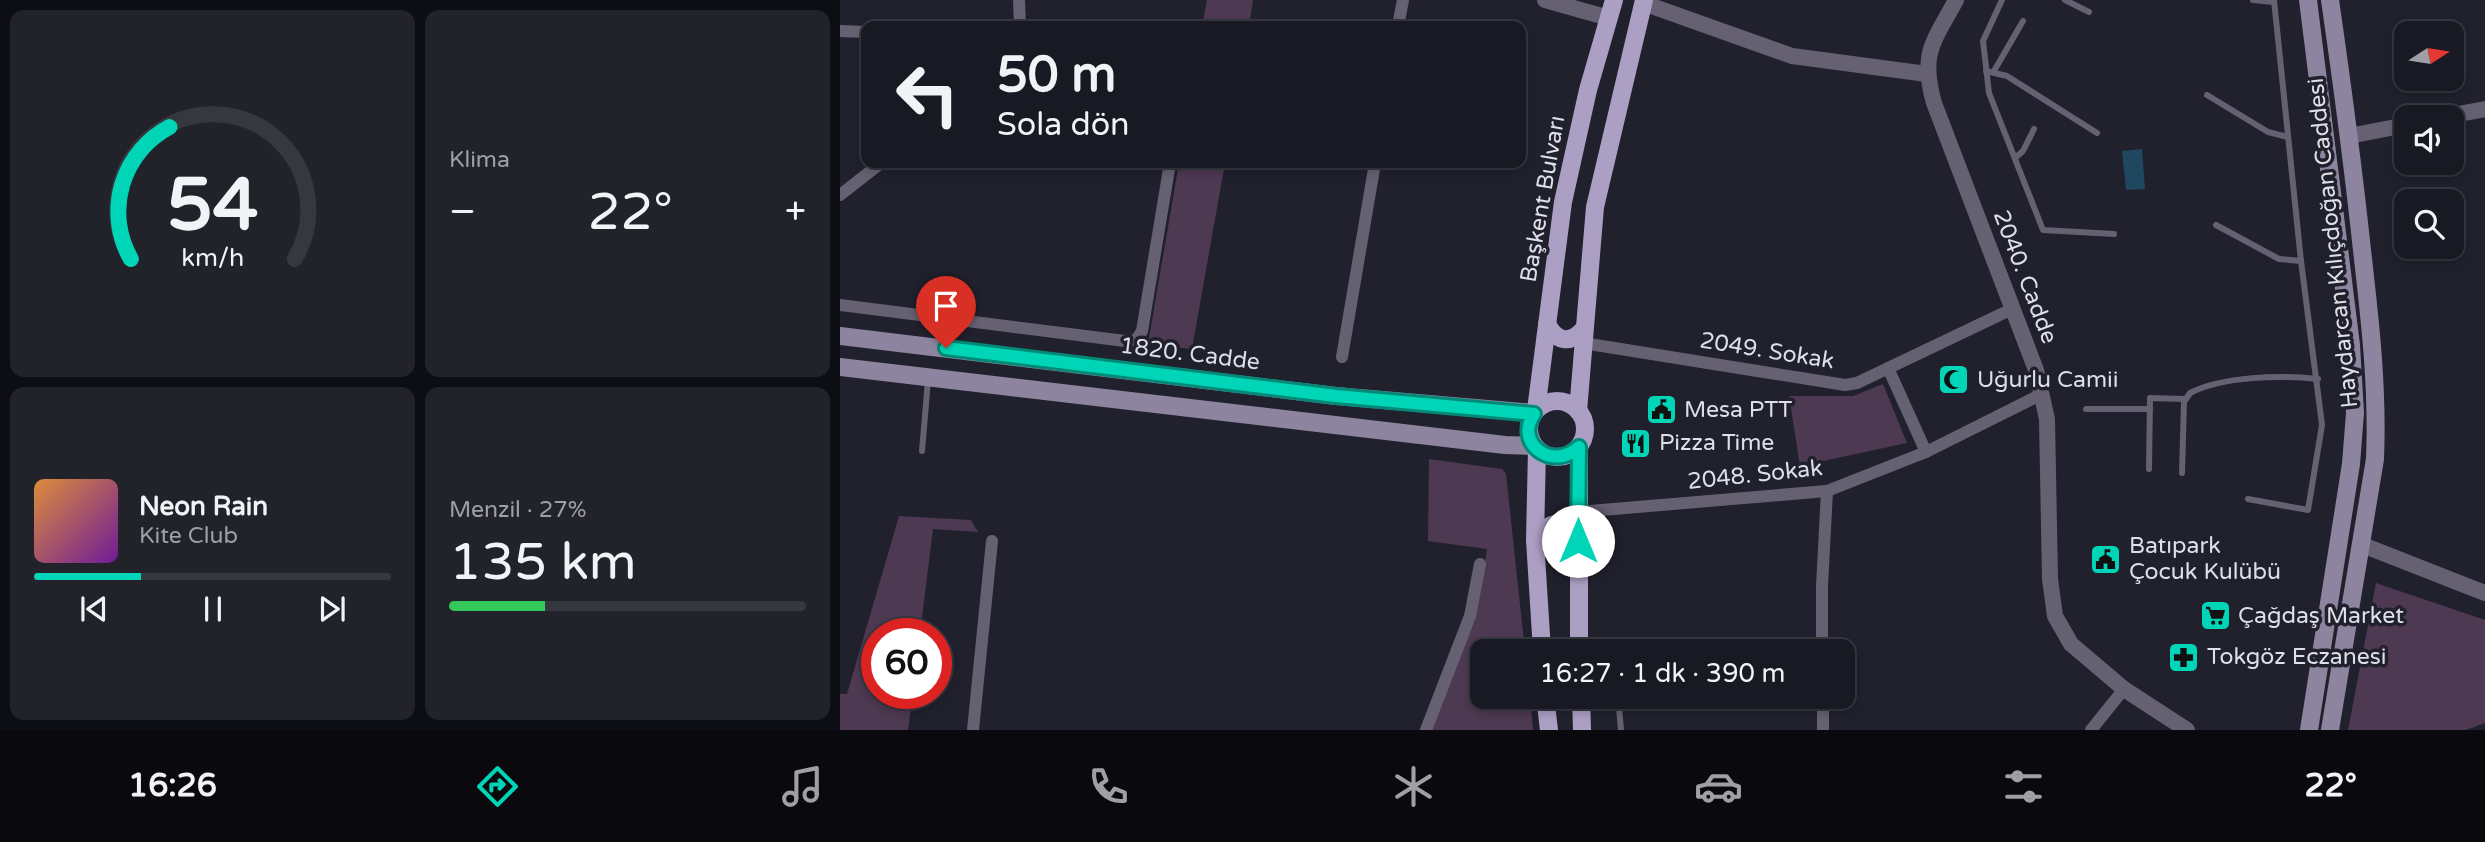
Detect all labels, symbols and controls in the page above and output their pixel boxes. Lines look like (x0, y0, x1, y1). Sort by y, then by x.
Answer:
north arrow (2394, 21, 2464, 91)
map controls (2394, 21, 2464, 259)
text: 50 m (997, 46, 1116, 105)
icon: left (882, 49, 973, 140)
street label: Haydarcan Kılıçdoğan Caddesi (2302, 77, 2364, 409)
button: sound (2394, 105, 2464, 175)
text: Sola dön (997, 106, 1130, 144)
street label: Başkent Bulvarı (1515, 113, 1571, 285)
text: Klima (449, 146, 510, 174)
text: 54 (167, 163, 258, 251)
text: 22° (588, 181, 673, 244)
text: − (449, 189, 476, 235)
text: + (785, 189, 806, 235)
button: search (2394, 189, 2464, 259)
street label: 2040. Cadde (1987, 206, 2063, 348)
text: km/h (181, 243, 244, 273)
pin (916, 276, 976, 348)
icon: arrive (927, 287, 965, 325)
street label: 2049. Sokak (1698, 327, 1836, 375)
street label: 1820. Cadde (1118, 332, 1262, 376)
mosque icon: Uğurlu Camii (1937, 363, 1971, 397)
place label: Uğurlu Camii (1977, 366, 2119, 394)
public building icon: Mesa PTT (1644, 393, 1678, 427)
place label: Mesa PTT (1684, 396, 1792, 424)
restaurant icon: Pizza Time (1619, 426, 1653, 460)
place label: Pizza Time (1659, 429, 1774, 457)
street label: 2048. Sokak (1686, 454, 1824, 496)
text: Neon Rain (139, 491, 268, 522)
text: Menzil · 27% (449, 496, 586, 524)
position arrow (1541, 504, 1615, 578)
text: Kite Club (139, 522, 238, 550)
text: 135 km (449, 531, 637, 594)
place label: Batıpark Çocuk Kulübü (2129, 532, 2281, 586)
public building icon: Batıpark Çocuk Kulübü (2089, 542, 2123, 576)
icon: previous (75, 590, 113, 628)
icon: pause (194, 590, 232, 628)
icon: next (313, 590, 351, 628)
supermarket icon: Çağdaş Market (2198, 599, 2232, 633)
place label: Çağdaş Market (2238, 602, 2404, 630)
speed limit sign: 60 (861, 618, 952, 709)
pharmacy icon: Tokgöz Eczanesi (2167, 640, 2201, 674)
place label: Tokgöz Eczanesi (2207, 643, 2387, 671)
text: 16:27 · 1 dk · 390 m (1540, 658, 1785, 689)
icon: directions (473, 762, 522, 811)
icon: music (778, 762, 827, 811)
icon: phone (1084, 762, 1133, 811)
icon: climate (1389, 762, 1438, 811)
icon: car (1694, 762, 1743, 811)
icon: filters (1999, 762, 2048, 811)
text: 16:26 (128, 767, 217, 805)
text: 22° (2304, 767, 2357, 805)

